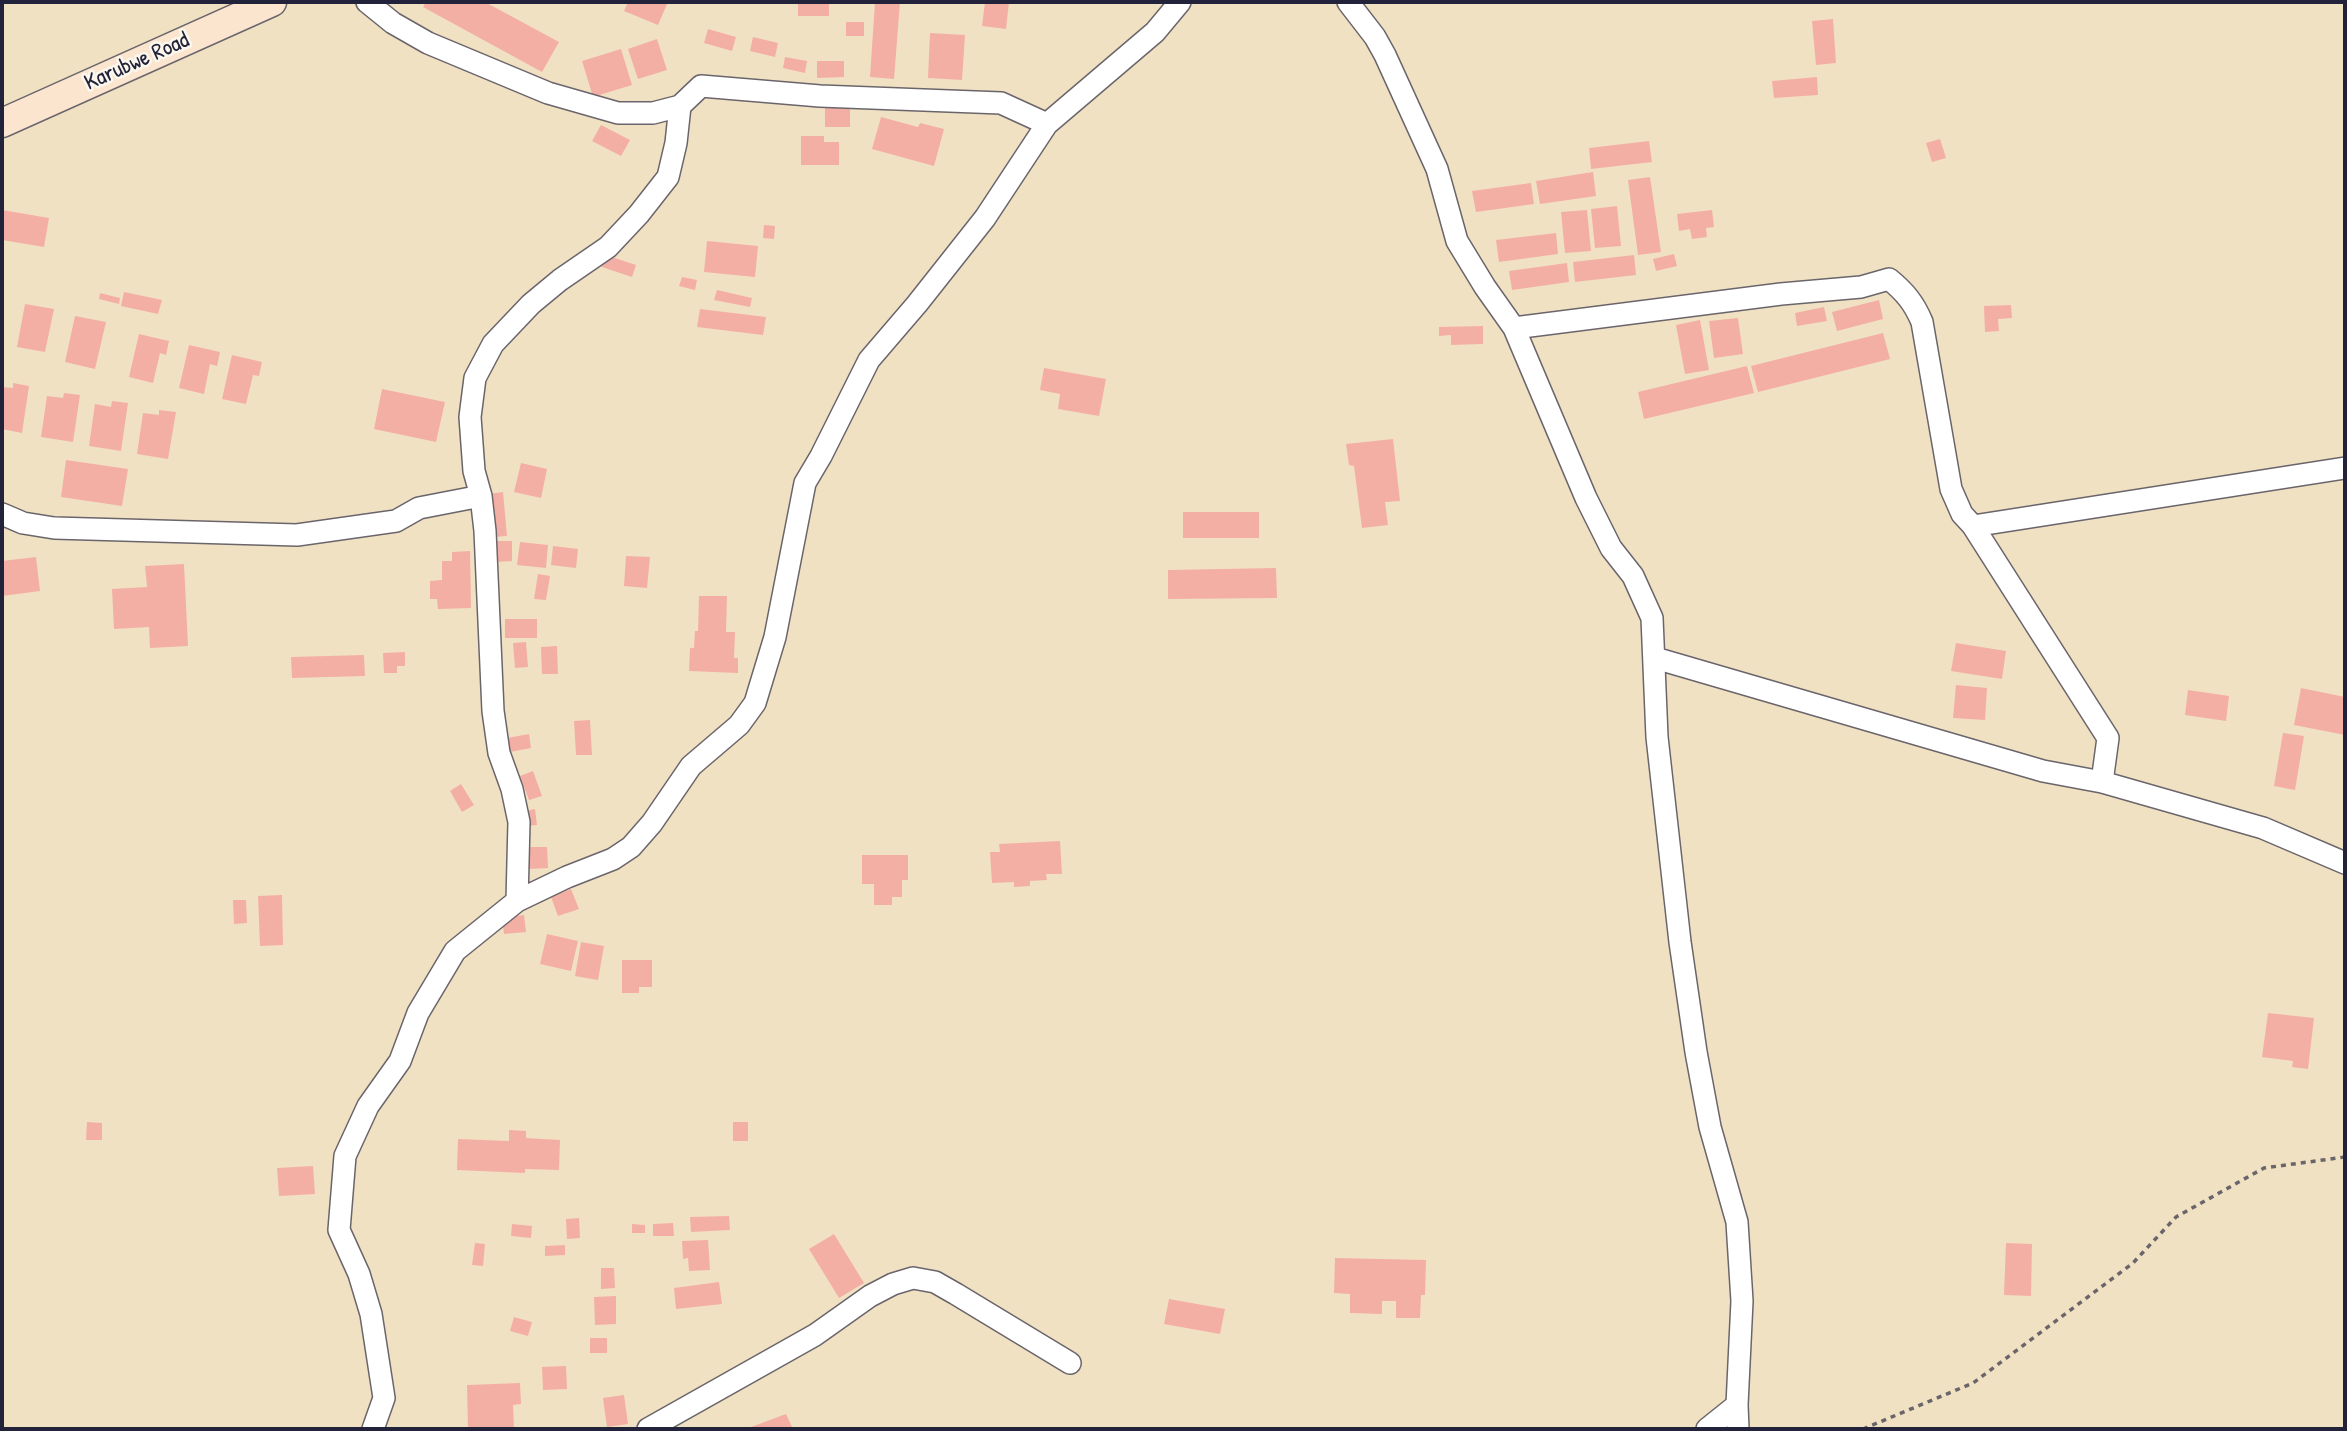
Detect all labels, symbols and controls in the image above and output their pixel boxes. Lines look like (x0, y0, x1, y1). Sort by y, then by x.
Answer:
street label: Karubwe Road (81, 27, 193, 97)

